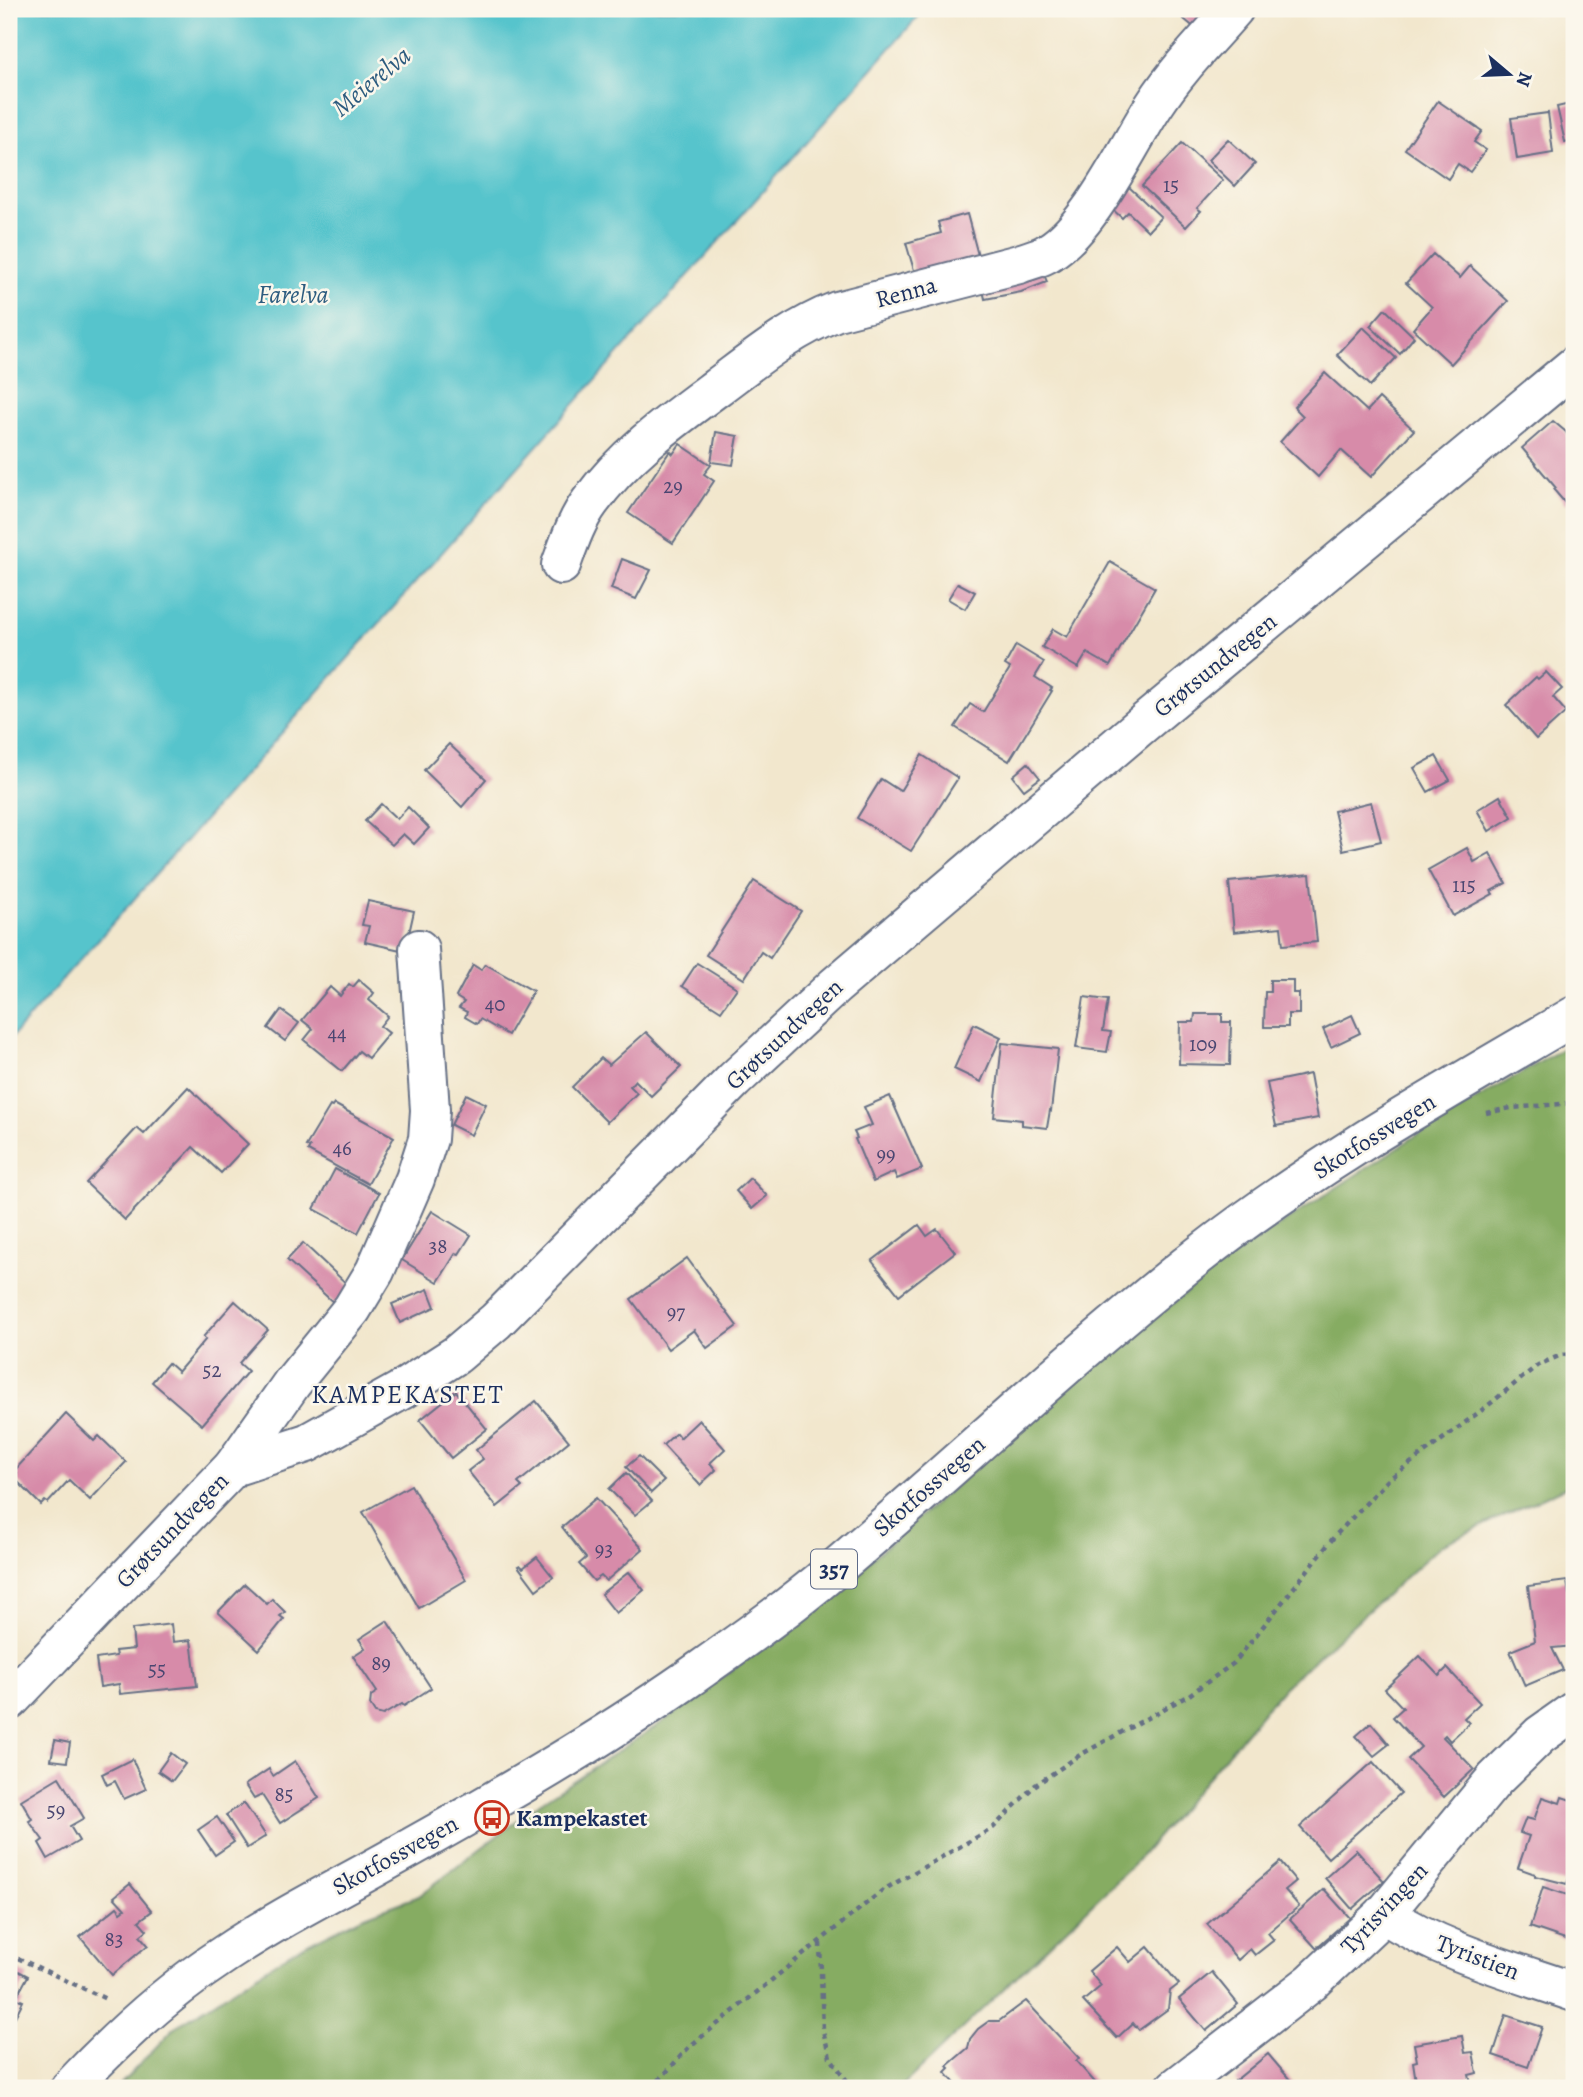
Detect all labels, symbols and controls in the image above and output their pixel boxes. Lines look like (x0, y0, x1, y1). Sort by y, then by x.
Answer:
water label: Meierelva (324, 38, 418, 125)
north arrow (1474, 38, 1544, 108)
text: N (1510, 68, 1539, 90)
house number: 15 (1163, 171, 1179, 199)
street label: Renna (872, 268, 941, 316)
water label: Farelva (258, 277, 328, 312)
house number: 29 (663, 472, 683, 500)
street label: Grøtsundvegen (1147, 605, 1283, 725)
house number: 115 (1452, 871, 1476, 899)
street label: Grøtsundvegen (718, 971, 850, 1097)
house number: 40 (485, 990, 505, 1018)
house number: 44 (327, 1019, 347, 1047)
house number: 109 (1189, 1030, 1217, 1058)
street label: Skotfossvegen (1306, 1086, 1442, 1186)
house number: 46 (332, 1134, 352, 1162)
house number: 99 (876, 1140, 896, 1168)
house number: 38 (429, 1232, 447, 1260)
house number: 97 (667, 1298, 685, 1326)
house number: 52 (202, 1356, 222, 1384)
district label: KAMPEKASTET (311, 1377, 505, 1412)
street label: Skotfossvegen (866, 1428, 992, 1544)
street label: Grøtsundvegen (108, 1465, 236, 1595)
house number: 93 (595, 1535, 613, 1563)
road number: 357 (811, 1550, 857, 1588)
house number: 89 (371, 1649, 391, 1677)
house number: 55 (148, 1655, 166, 1683)
house number: 85 (274, 1780, 294, 1808)
house number: 59 (47, 1796, 65, 1824)
bus stop icon: Kampekastet (473, 1799, 511, 1837)
place label: Kampekastet (516, 1802, 648, 1834)
street label: Skotfossvegen (326, 1807, 464, 1903)
street label: Tyrisvingen (1333, 1855, 1435, 1961)
house number: 83 (105, 1925, 123, 1953)
street label: Tyristien (1432, 1927, 1524, 1987)

